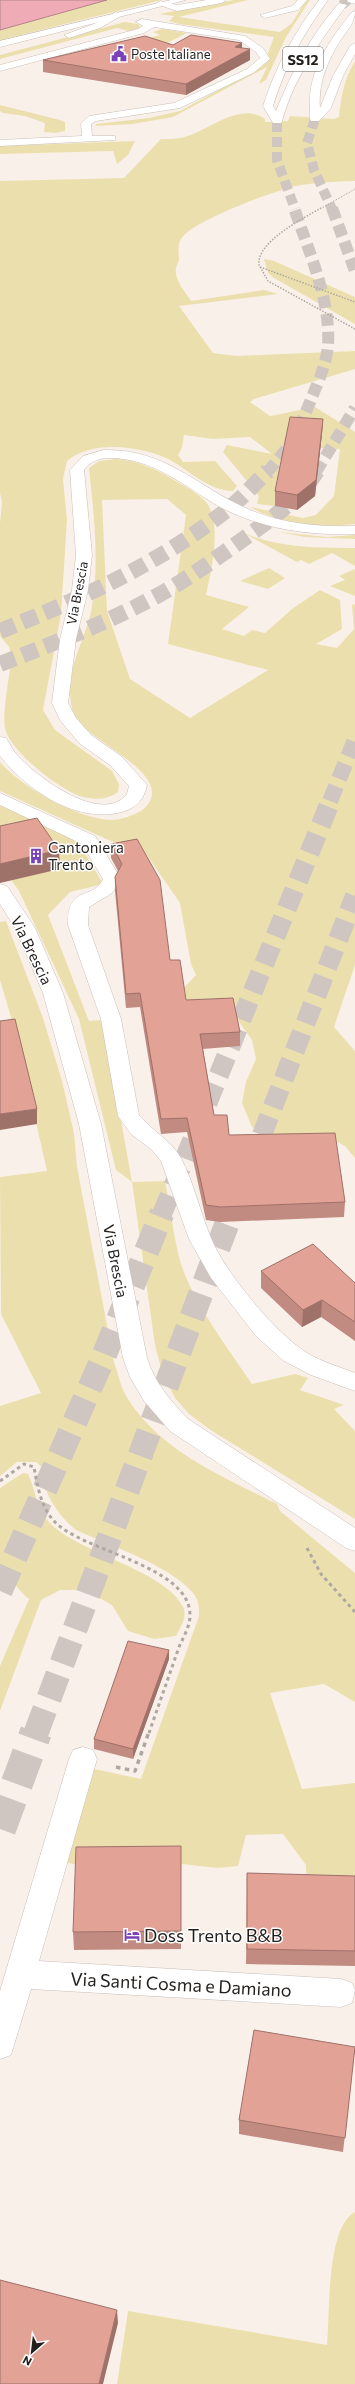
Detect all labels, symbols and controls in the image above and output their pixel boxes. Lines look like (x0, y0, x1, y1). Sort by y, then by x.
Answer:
public building icon: Poste Italiane (110, 45, 128, 63)
place label: Poste Italiane (131, 46, 211, 62)
road number: SS12 (283, 47, 323, 71)
street label: Via Brescia (63, 560, 91, 626)
place label: Cantoniera Trento (48, 838, 124, 873)
building icon: Cantoniera Trento (27, 847, 45, 865)
street label: Via Brescia (8, 913, 56, 987)
street label: Via Brescia (100, 1223, 132, 1299)
place label: Doss Trento B&B (144, 1924, 282, 1946)
hotel icon: Doss Trento B&B (123, 1926, 141, 1944)
street label: Via Santi Cosma e Damiano (70, 1967, 292, 2001)
north arrow (12, 2332, 52, 2372)
text: N (20, 2354, 34, 2369)

